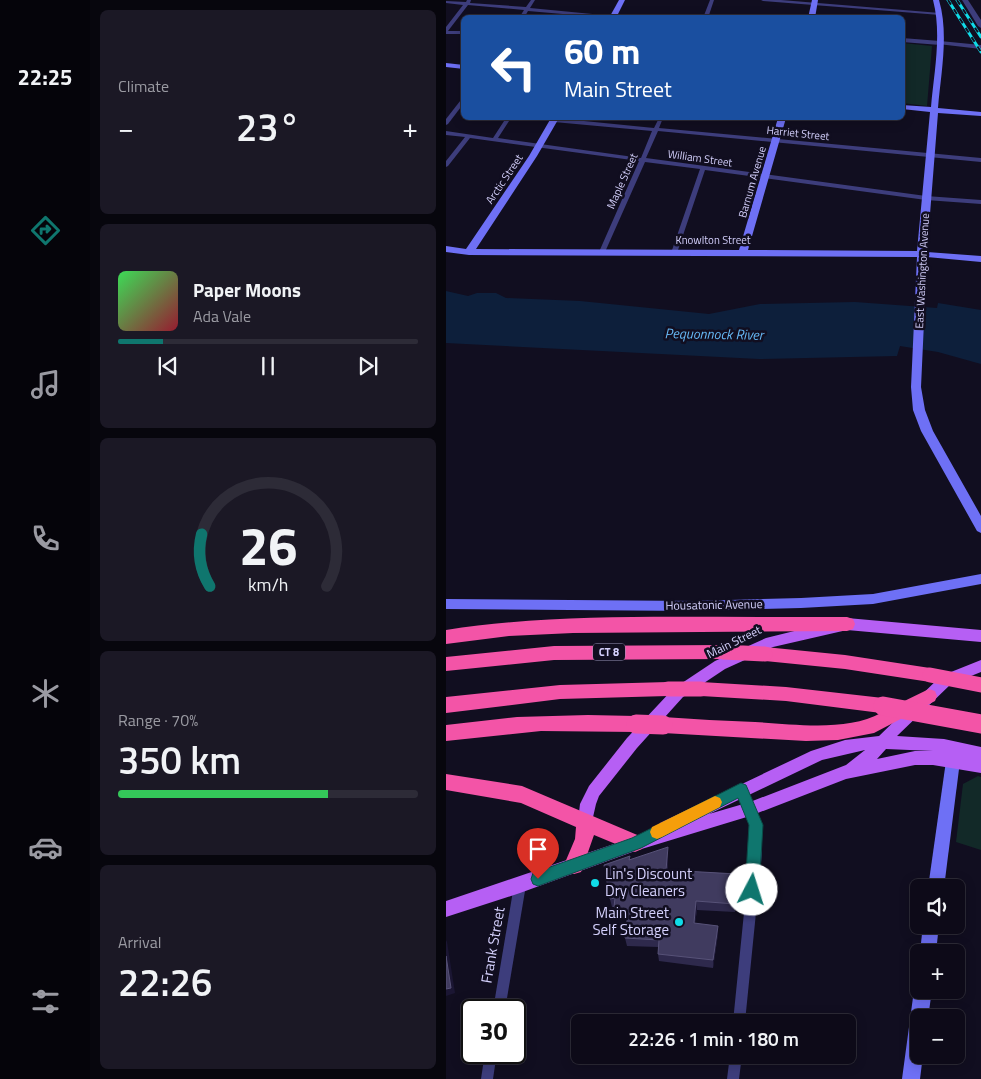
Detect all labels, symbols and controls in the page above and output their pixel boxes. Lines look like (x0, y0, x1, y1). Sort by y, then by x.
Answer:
text: 60 m (564, 24, 640, 78)
icon: left (481, 35, 546, 100)
text: 22:25 (18, 60, 72, 94)
text: Main Street (564, 72, 672, 106)
text: Climate (118, 74, 169, 98)
text: 23° (236, 98, 300, 156)
text: − (118, 106, 134, 149)
text: + (402, 106, 418, 149)
street label: Harriet Street (766, 122, 830, 144)
street label: Barnum Avenue (734, 144, 770, 220)
street label: William Street (667, 146, 733, 170)
street label: Maple Street (603, 150, 641, 211)
street label: Arctic Street (481, 151, 527, 207)
street label: East Washington Avenue (911, 212, 933, 329)
icon: directions (28, 213, 63, 248)
street label: Knowlton Street (675, 232, 751, 248)
text: Paper Moons (193, 275, 301, 304)
text: Ada Vale (193, 304, 251, 328)
water label: Pequonnock River (664, 322, 765, 345)
icon: previous (154, 352, 182, 380)
icon: pause (254, 352, 282, 380)
icon: next (354, 352, 382, 380)
icon: music (28, 367, 63, 402)
text: 26 (239, 506, 297, 585)
icon: phone (28, 521, 63, 556)
text: km/h (248, 571, 288, 598)
street label: Housatonic Avenue (665, 594, 763, 615)
street label: Main Street (703, 620, 765, 663)
road number: CT 8 (593, 644, 625, 660)
icon: climate (28, 676, 63, 711)
text: Range · 70% (118, 708, 198, 732)
text: 350 km (118, 731, 241, 789)
pin (517, 828, 559, 879)
icon: car (28, 830, 63, 865)
icon: arrive (524, 835, 552, 863)
place label: Lin's Discount Dry Cleaners (605, 862, 693, 902)
position arrow (725, 863, 777, 915)
marker: Lin's Discount Dry Cleaners (589, 877, 601, 889)
map controls (910, 879, 965, 1064)
button: sound (910, 879, 965, 934)
place label: Main Street Self Storage (592, 901, 670, 941)
street label: Frank Street (474, 904, 511, 985)
marker: Main Street Self Storage (673, 916, 685, 928)
text: Arrival (118, 930, 161, 954)
button: + (910, 944, 965, 999)
text: 22:26 (118, 953, 212, 1011)
icon: filters (28, 984, 63, 1019)
speed limit sign: 30 (461, 999, 526, 1064)
button: − (910, 1009, 965, 1064)
text: 22:26 · 1 min · 180 m (628, 1024, 799, 1053)

